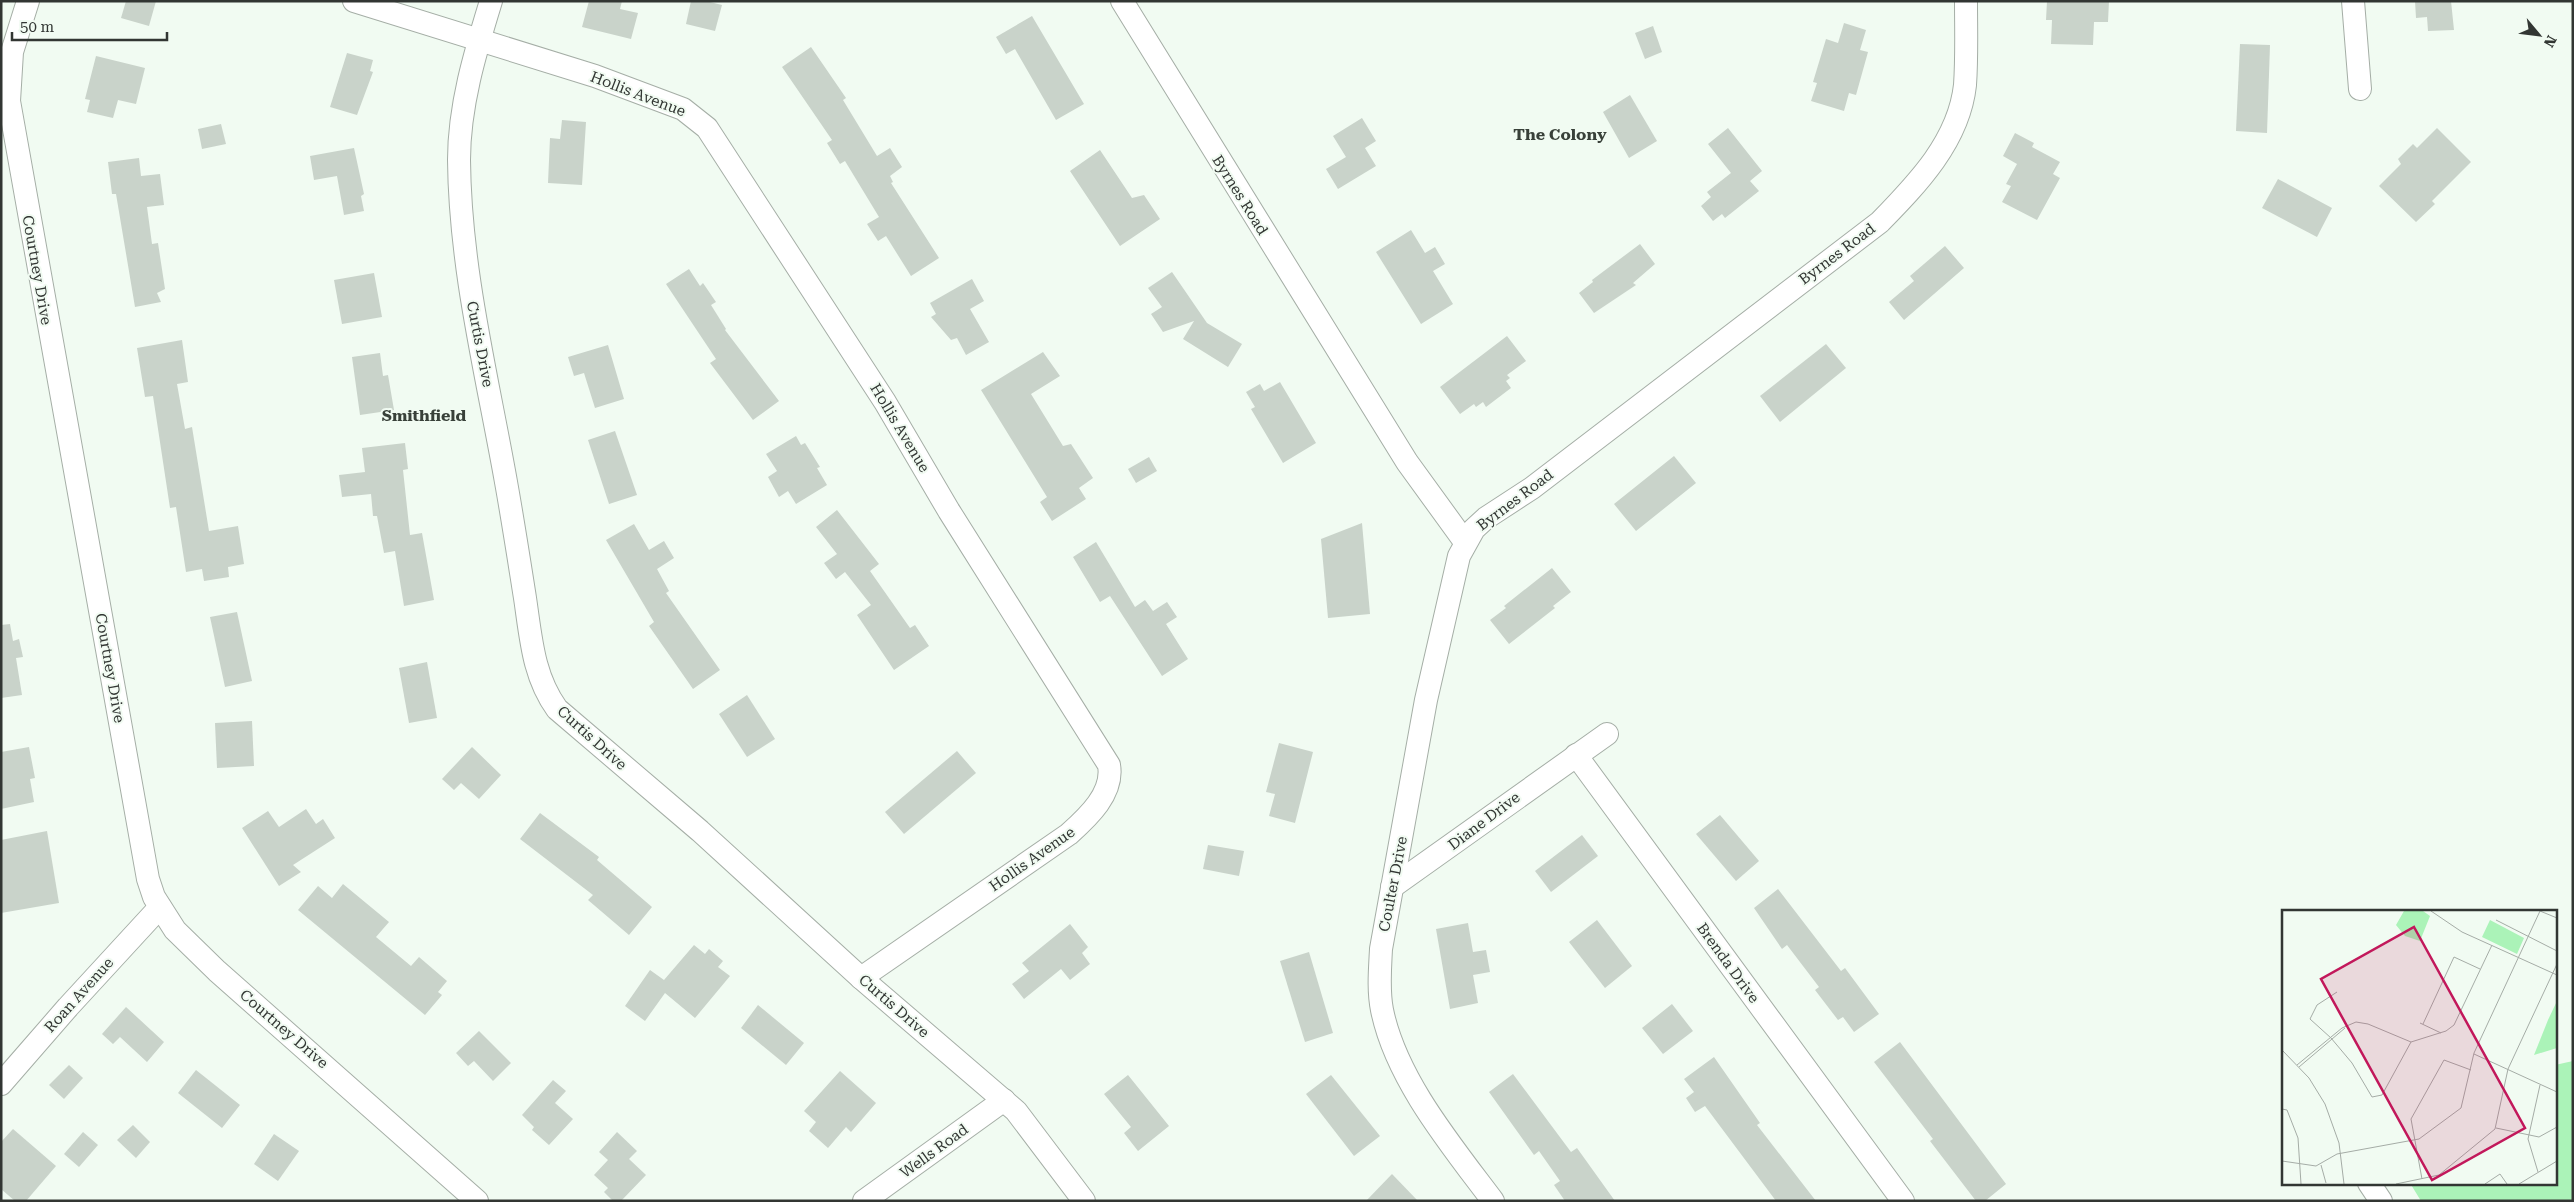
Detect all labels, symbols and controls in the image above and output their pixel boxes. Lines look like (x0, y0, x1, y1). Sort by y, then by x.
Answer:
scale bar (12, 10, 168, 42)
north arrow (2514, 10, 2564, 60)
text: 50 m (20, 18, 55, 36)
text: N (2541, 33, 2560, 50)
street label: Hollis Avenue (588, 68, 688, 120)
district label: The Colony (1513, 125, 1607, 144)
street label: Byrnes Road (1208, 152, 1272, 239)
street label: Courtney Drive (19, 214, 55, 326)
street label: Byrnes Road (1795, 219, 1879, 288)
street label: Curtis Drive (463, 300, 497, 388)
street label: Hollis Avenue (866, 380, 934, 476)
district label: Smithfield (382, 406, 467, 425)
street label: Byrnes Road (1473, 465, 1557, 534)
street label: Courtney Drive (92, 612, 128, 724)
street label: Curtis Drive (554, 702, 630, 774)
street label: Diane Drive (1444, 788, 1524, 854)
street label: Hollis Avenue (986, 823, 1078, 895)
street label: Coulter Drive (1375, 835, 1411, 933)
inset map (2282, 910, 2556, 1184)
street label: Brenda Drive (1693, 919, 1763, 1007)
street label: Roan Avenue (41, 954, 117, 1036)
street label: Curtis Drive (855, 971, 933, 1041)
street label: Courtney Drive (236, 986, 332, 1072)
street label: Wells Road (896, 1120, 972, 1182)

